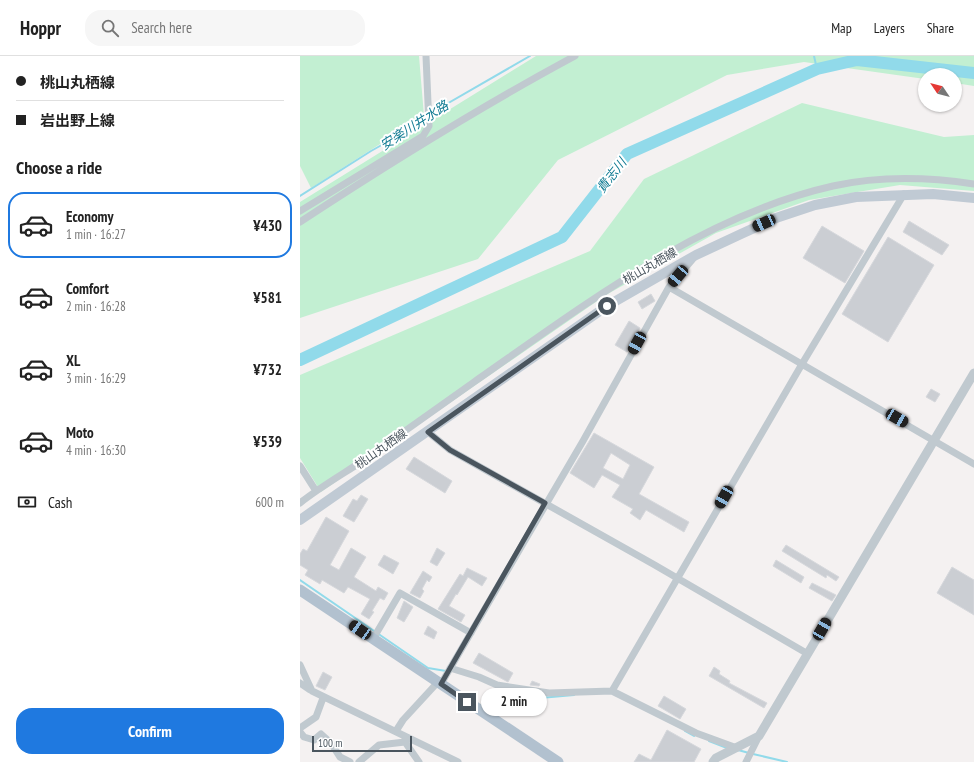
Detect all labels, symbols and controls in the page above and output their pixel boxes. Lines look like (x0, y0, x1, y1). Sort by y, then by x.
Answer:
search box (85, 10, 365, 46)
text: Hoppr (20, 16, 61, 40)
icon: search (99, 17, 121, 39)
text: Search here (131, 18, 192, 37)
text: Map (831, 19, 852, 37)
text: Layers (874, 19, 905, 37)
text: Share (927, 19, 954, 37)
north arrow (918, 68, 962, 112)
map controls (918, 68, 962, 112)
text: 桃山丸栖線 (40, 73, 115, 92)
water label: 安楽川井水路 (377, 97, 452, 154)
text: 岩出野上線 (40, 111, 115, 130)
water label: 貴志川 (593, 153, 631, 196)
text: Choose a ride (16, 156, 102, 179)
icon: car (18, 207, 54, 243)
text: Economy (66, 207, 114, 226)
car (751, 213, 777, 233)
text: ¥430 (253, 216, 282, 235)
text: 1 min · 16:27 (66, 226, 126, 243)
street label: 桃山丸栖線 (620, 244, 679, 287)
car (666, 263, 690, 289)
icon: car (18, 279, 54, 315)
text: Comfort (66, 279, 109, 298)
text: ¥581 (253, 288, 282, 307)
route start (598, 297, 616, 315)
text: 2 min · 16:28 (66, 298, 126, 315)
car (626, 330, 648, 356)
icon: car (18, 351, 54, 387)
text: XL (66, 351, 80, 370)
text: ¥732 (253, 360, 282, 379)
text: 3 min · 16:29 (66, 370, 126, 387)
car (884, 407, 910, 429)
icon: car (18, 423, 54, 459)
text: Moto (66, 423, 94, 442)
street label: 桃山丸栖線 (352, 425, 410, 472)
text: ¥539 (253, 432, 282, 451)
text: 4 min · 16:30 (66, 442, 126, 459)
car (713, 484, 735, 510)
icon: cash (16, 491, 38, 513)
text: Cash (48, 493, 72, 512)
text: 600 m (255, 494, 284, 511)
car (811, 616, 833, 642)
car (347, 618, 373, 642)
callout: 2 min (481, 688, 547, 716)
route end (458, 693, 476, 711)
text: 2 min (501, 693, 527, 710)
button: Confirm (16, 708, 284, 754)
scale bar (312, 734, 412, 753)
text: 100 m (318, 736, 342, 750)

